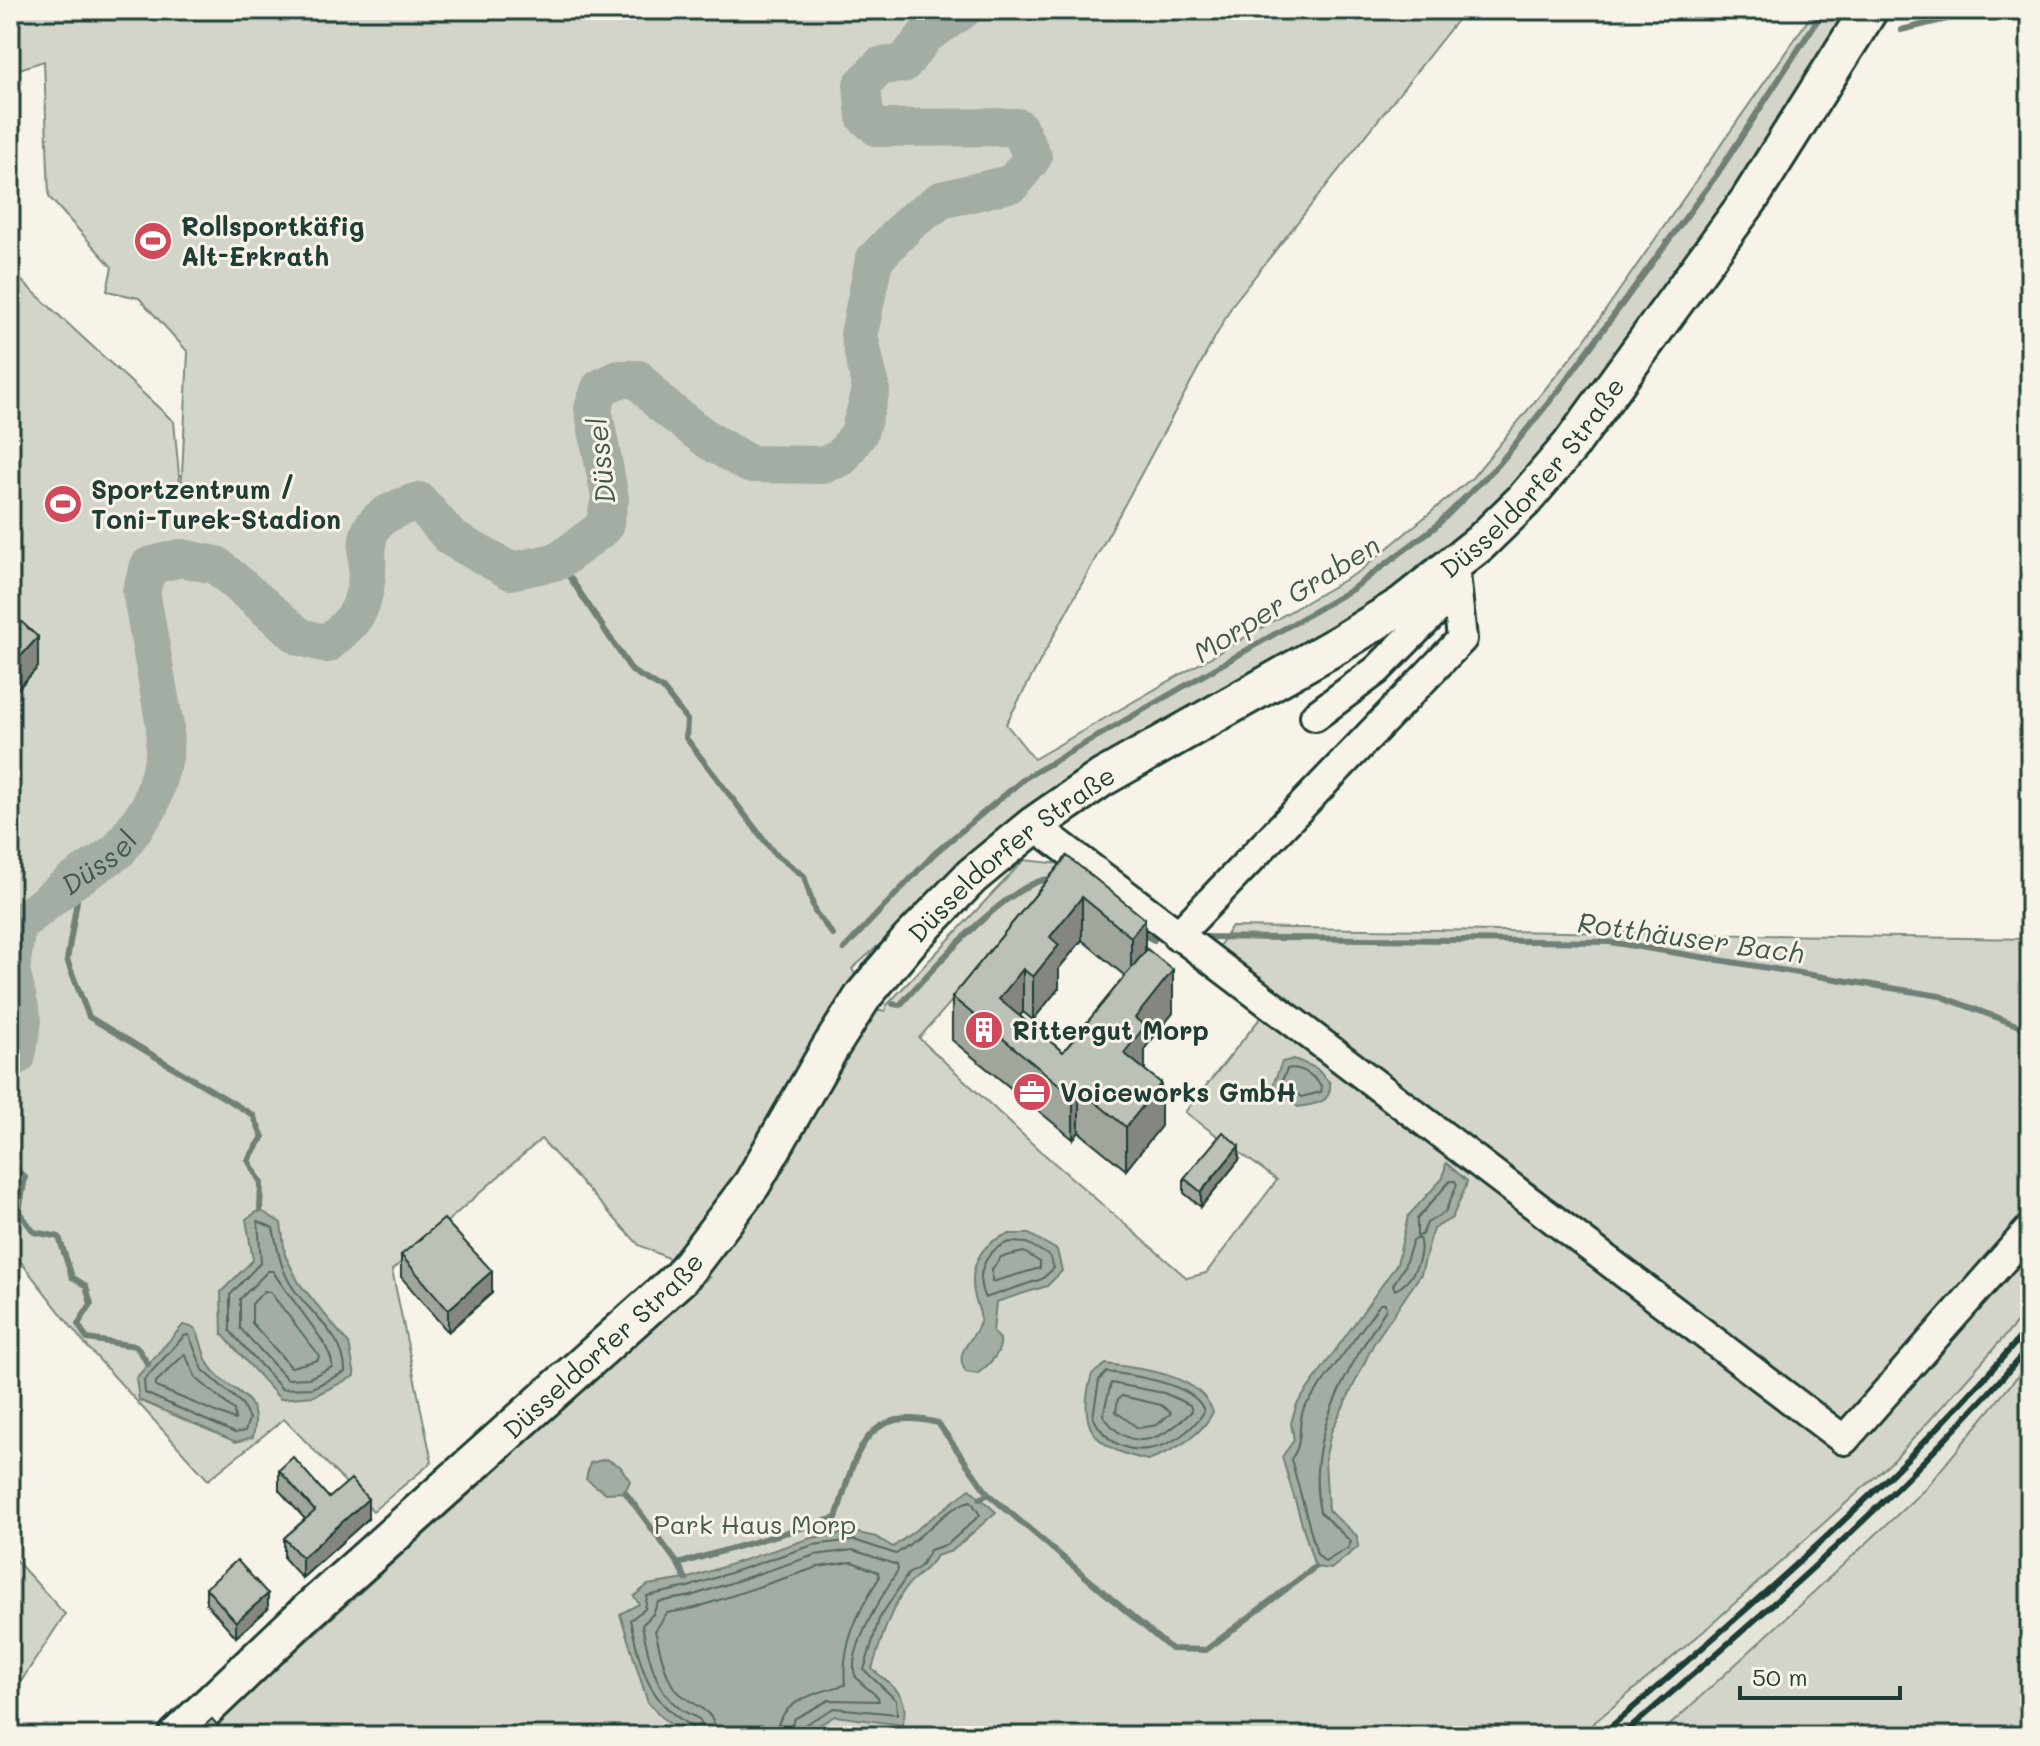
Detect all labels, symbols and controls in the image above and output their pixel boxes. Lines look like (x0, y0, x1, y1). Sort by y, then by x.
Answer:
place label: Rollsportkäfig Alt-Erkrath (181, 209, 365, 273)
sports icon: Rollsportkäfig Alt-Erkrath (132, 220, 174, 262)
street label: Düsseldorfer Straße (1433, 370, 1632, 585)
water label: Düssel (578, 416, 622, 506)
place label: Sportzentrum / Toni-Turek-Stadion (91, 472, 341, 536)
sports icon: Sportzentrum / Toni-Turek-Stadion (42, 483, 84, 525)
water label: Morper Graben (1186, 526, 1386, 670)
street label: Düsseldorfer Straße (900, 757, 1121, 949)
water label: Düssel (54, 824, 145, 902)
water label: Rotthäuser Bach (1575, 903, 1807, 971)
building icon: Rittergut Morp (963, 1009, 1005, 1051)
place label: Rittergut Morp (1012, 1013, 1209, 1047)
office icon: Voiceworks GmbH (1011, 1071, 1053, 1113)
place label: Voiceworks GmbH (1060, 1075, 1297, 1109)
street label: Düsseldorfer Straße (495, 1246, 711, 1446)
park label: Park Haus Morp (654, 1507, 856, 1541)
scale bar (1740, 1650, 1900, 1700)
text: 50 m (1752, 1661, 1808, 1692)

